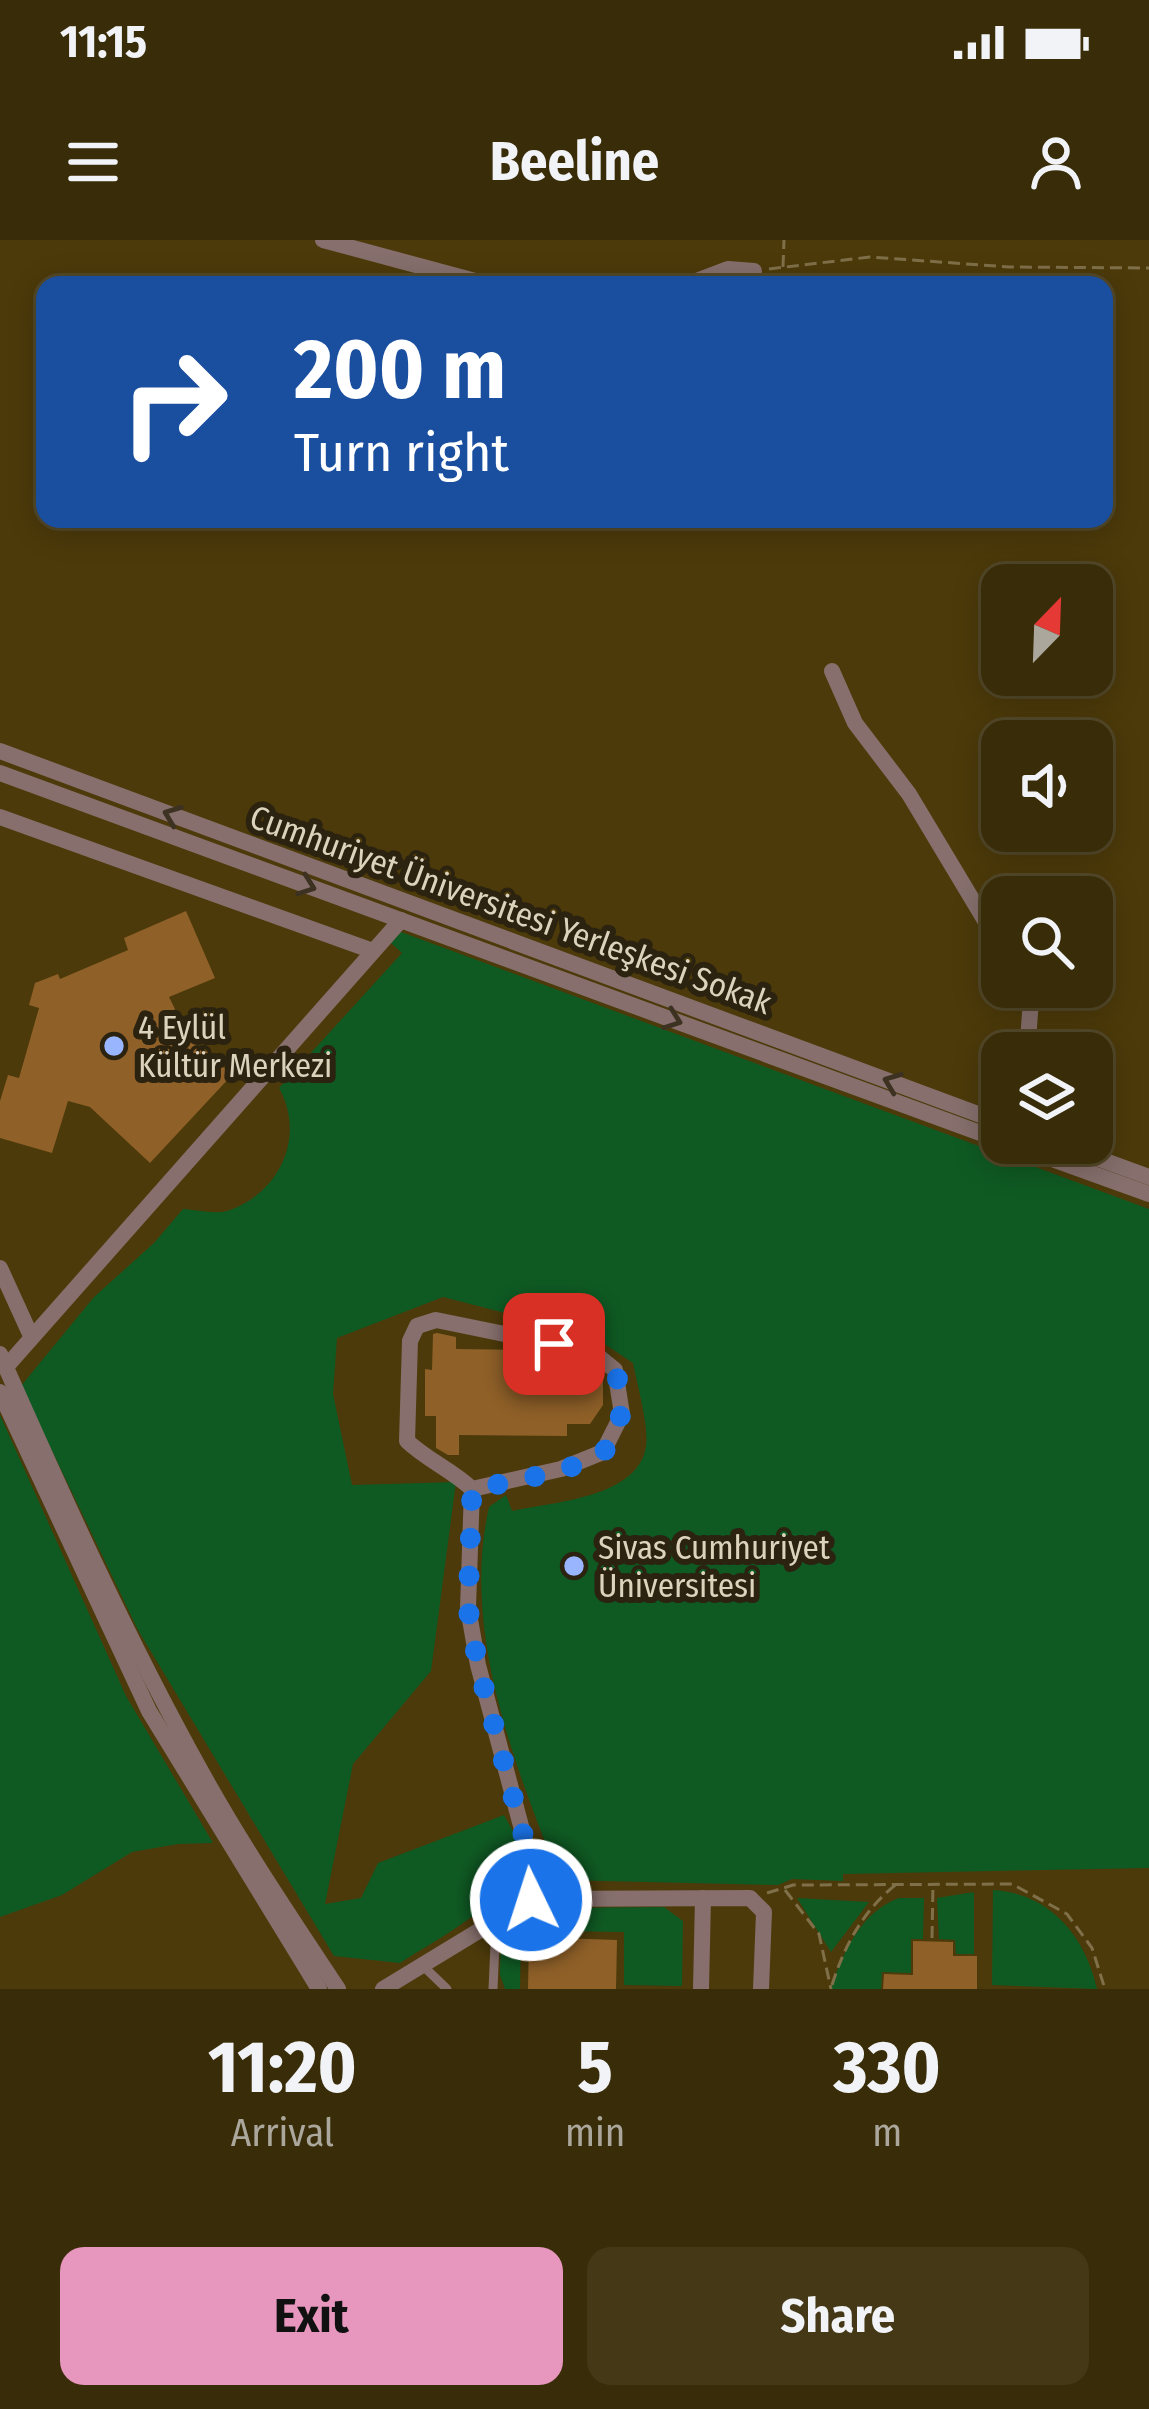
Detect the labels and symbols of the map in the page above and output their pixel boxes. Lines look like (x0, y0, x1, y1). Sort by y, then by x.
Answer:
north arrow (981, 564, 1113, 696)
street label: Cumhuriyet Üniversitesi Yerleşkesi Sokak (245, 797, 777, 1023)
one-way arrow (163, 805, 184, 830)
one-way arrow (295, 871, 316, 896)
one-way arrow (662, 1005, 683, 1030)
place label: 4 Eylül Kültür Merkezi (138, 1008, 332, 1086)
marker: 4 Eylül Kültür Merkezi (101, 1033, 127, 1059)
one-way arrow (883, 1072, 904, 1096)
pin (503, 1293, 605, 1395)
place label: Sivas Cumhuriyet Üniversitesi (598, 1528, 830, 1606)
marker: Sivas Cumhuriyet Üniversitesi (561, 1553, 587, 1579)
position arrow (468, 1837, 594, 1963)

